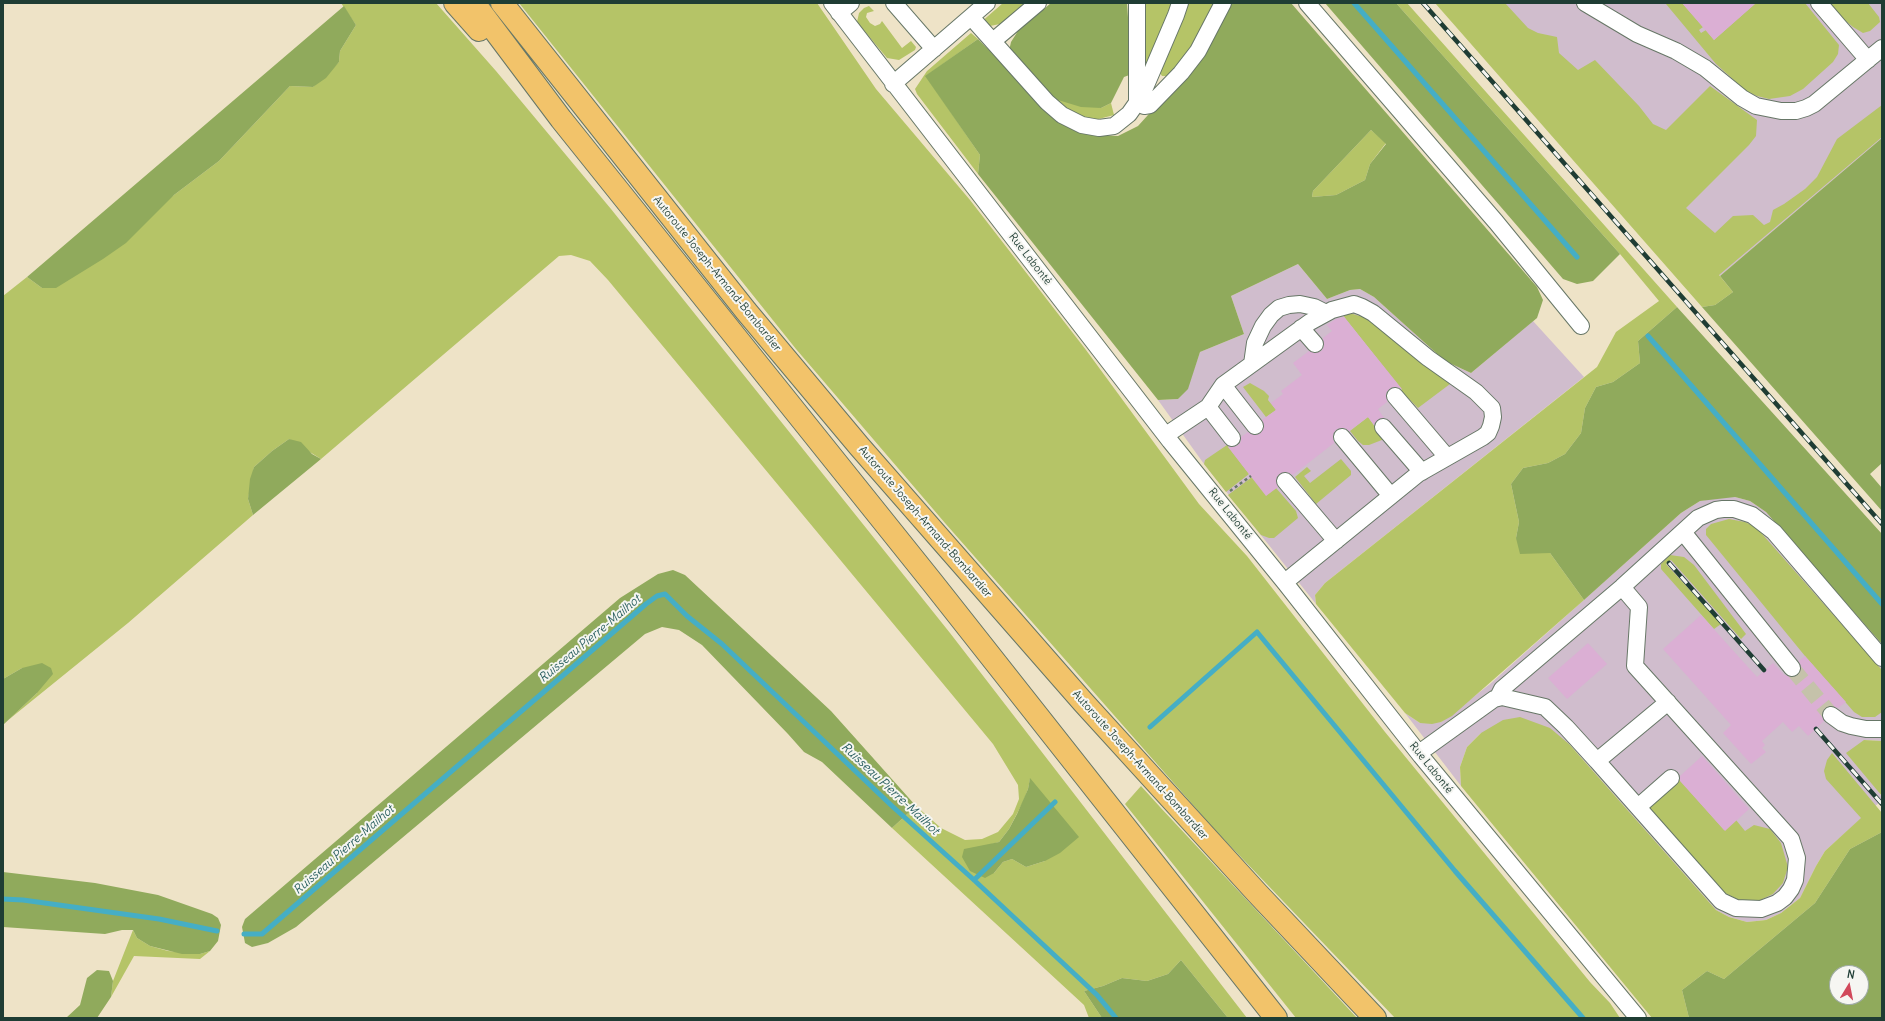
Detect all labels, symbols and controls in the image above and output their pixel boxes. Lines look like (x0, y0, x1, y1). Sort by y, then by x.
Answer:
street label: Autoroute Joseph-Armand-Bombardier (650, 194, 784, 354)
street label: Rue Labonté (1006, 230, 1054, 288)
street label: Autoroute Joseph-Armand-Bombardier (856, 444, 994, 600)
street label: Rue Labonté (1205, 486, 1255, 542)
water label: Ruisseau Pierre-Mailhot (536, 592, 644, 686)
street label: Autoroute Joseph-Armand-Bombardier (1069, 688, 1211, 842)
water label: Ruisseau Pierre-Mailhot (838, 740, 942, 838)
street label: Rue Labonté (1406, 740, 1456, 796)
water label: Ruisseau Pierre-Mailhot (291, 803, 397, 897)
north arrow (1829, 965, 1869, 1005)
text: N (1846, 967, 1856, 982)

